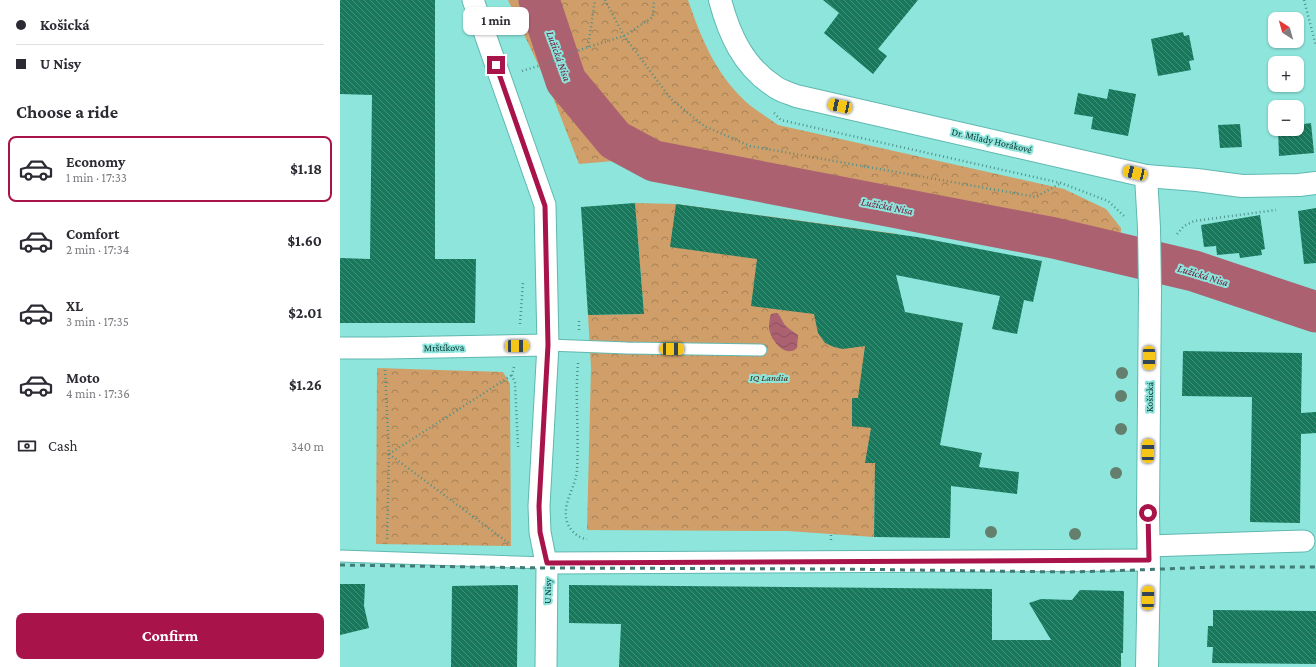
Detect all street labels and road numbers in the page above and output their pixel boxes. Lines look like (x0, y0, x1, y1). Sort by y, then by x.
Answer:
street label: Dr. Milady Horákové (951, 126, 1034, 155)
street label: Mrštíkova (424, 342, 465, 353)
street label: Košická (1144, 381, 1155, 412)
street label: U Nisy (542, 578, 553, 604)

